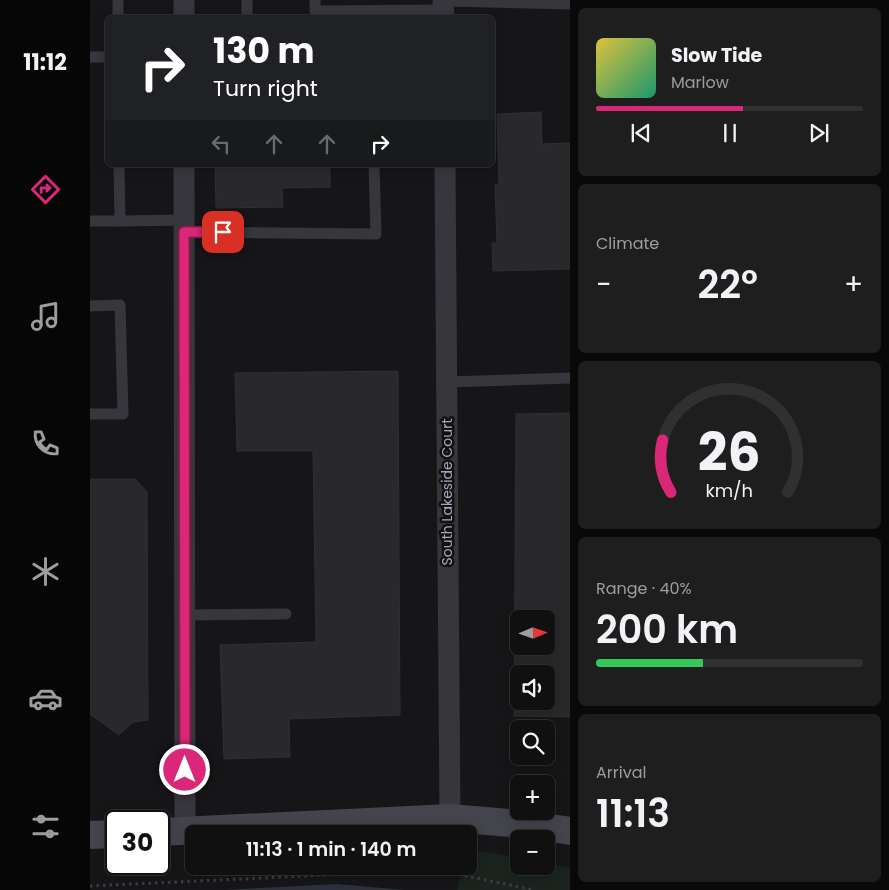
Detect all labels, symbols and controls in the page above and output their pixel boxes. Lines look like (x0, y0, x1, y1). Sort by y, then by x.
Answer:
text: 130 m (213, 26, 315, 75)
icon: right (130, 35, 195, 100)
text: Slow Tide (671, 42, 762, 69)
text: 11:12 (23, 47, 67, 78)
text: Marlow (671, 71, 729, 94)
text: Turn right (213, 73, 318, 104)
icon: previous (627, 119, 655, 147)
icon: pause (716, 119, 744, 147)
icon: next (805, 119, 833, 147)
icon: left (207, 130, 235, 158)
icon: ahead (260, 130, 288, 158)
icon: ahead (313, 130, 341, 158)
icon: right (366, 130, 394, 158)
icon: directions (28, 172, 63, 207)
pin (202, 211, 244, 253)
icon: arrive (209, 218, 237, 246)
text: Climate (596, 232, 659, 255)
text: 22° (697, 258, 758, 311)
text: − (596, 265, 611, 304)
text: + (844, 265, 863, 304)
icon: music (28, 299, 63, 334)
text: 26 (698, 416, 761, 489)
street label: South Lakeside Court (437, 418, 457, 566)
icon: phone (28, 426, 63, 461)
text: km/h (706, 478, 753, 503)
icon: climate (28, 554, 63, 589)
text: Range · 40% (596, 577, 692, 600)
text: 200 km (596, 603, 738, 656)
north arrow (510, 610, 555, 655)
map controls (510, 610, 555, 875)
button: sound (510, 665, 555, 710)
icon: car (28, 681, 63, 716)
button: search (510, 720, 555, 765)
position arrow (158, 743, 210, 795)
text: Arrival (596, 761, 646, 784)
button: + (510, 775, 555, 820)
text: 11:13 (596, 787, 670, 840)
icon: filters (28, 809, 63, 844)
speed limit sign: 30 (105, 810, 170, 875)
button: − (510, 830, 555, 875)
text: 11:13 · 1 min · 140 m (246, 836, 416, 863)

